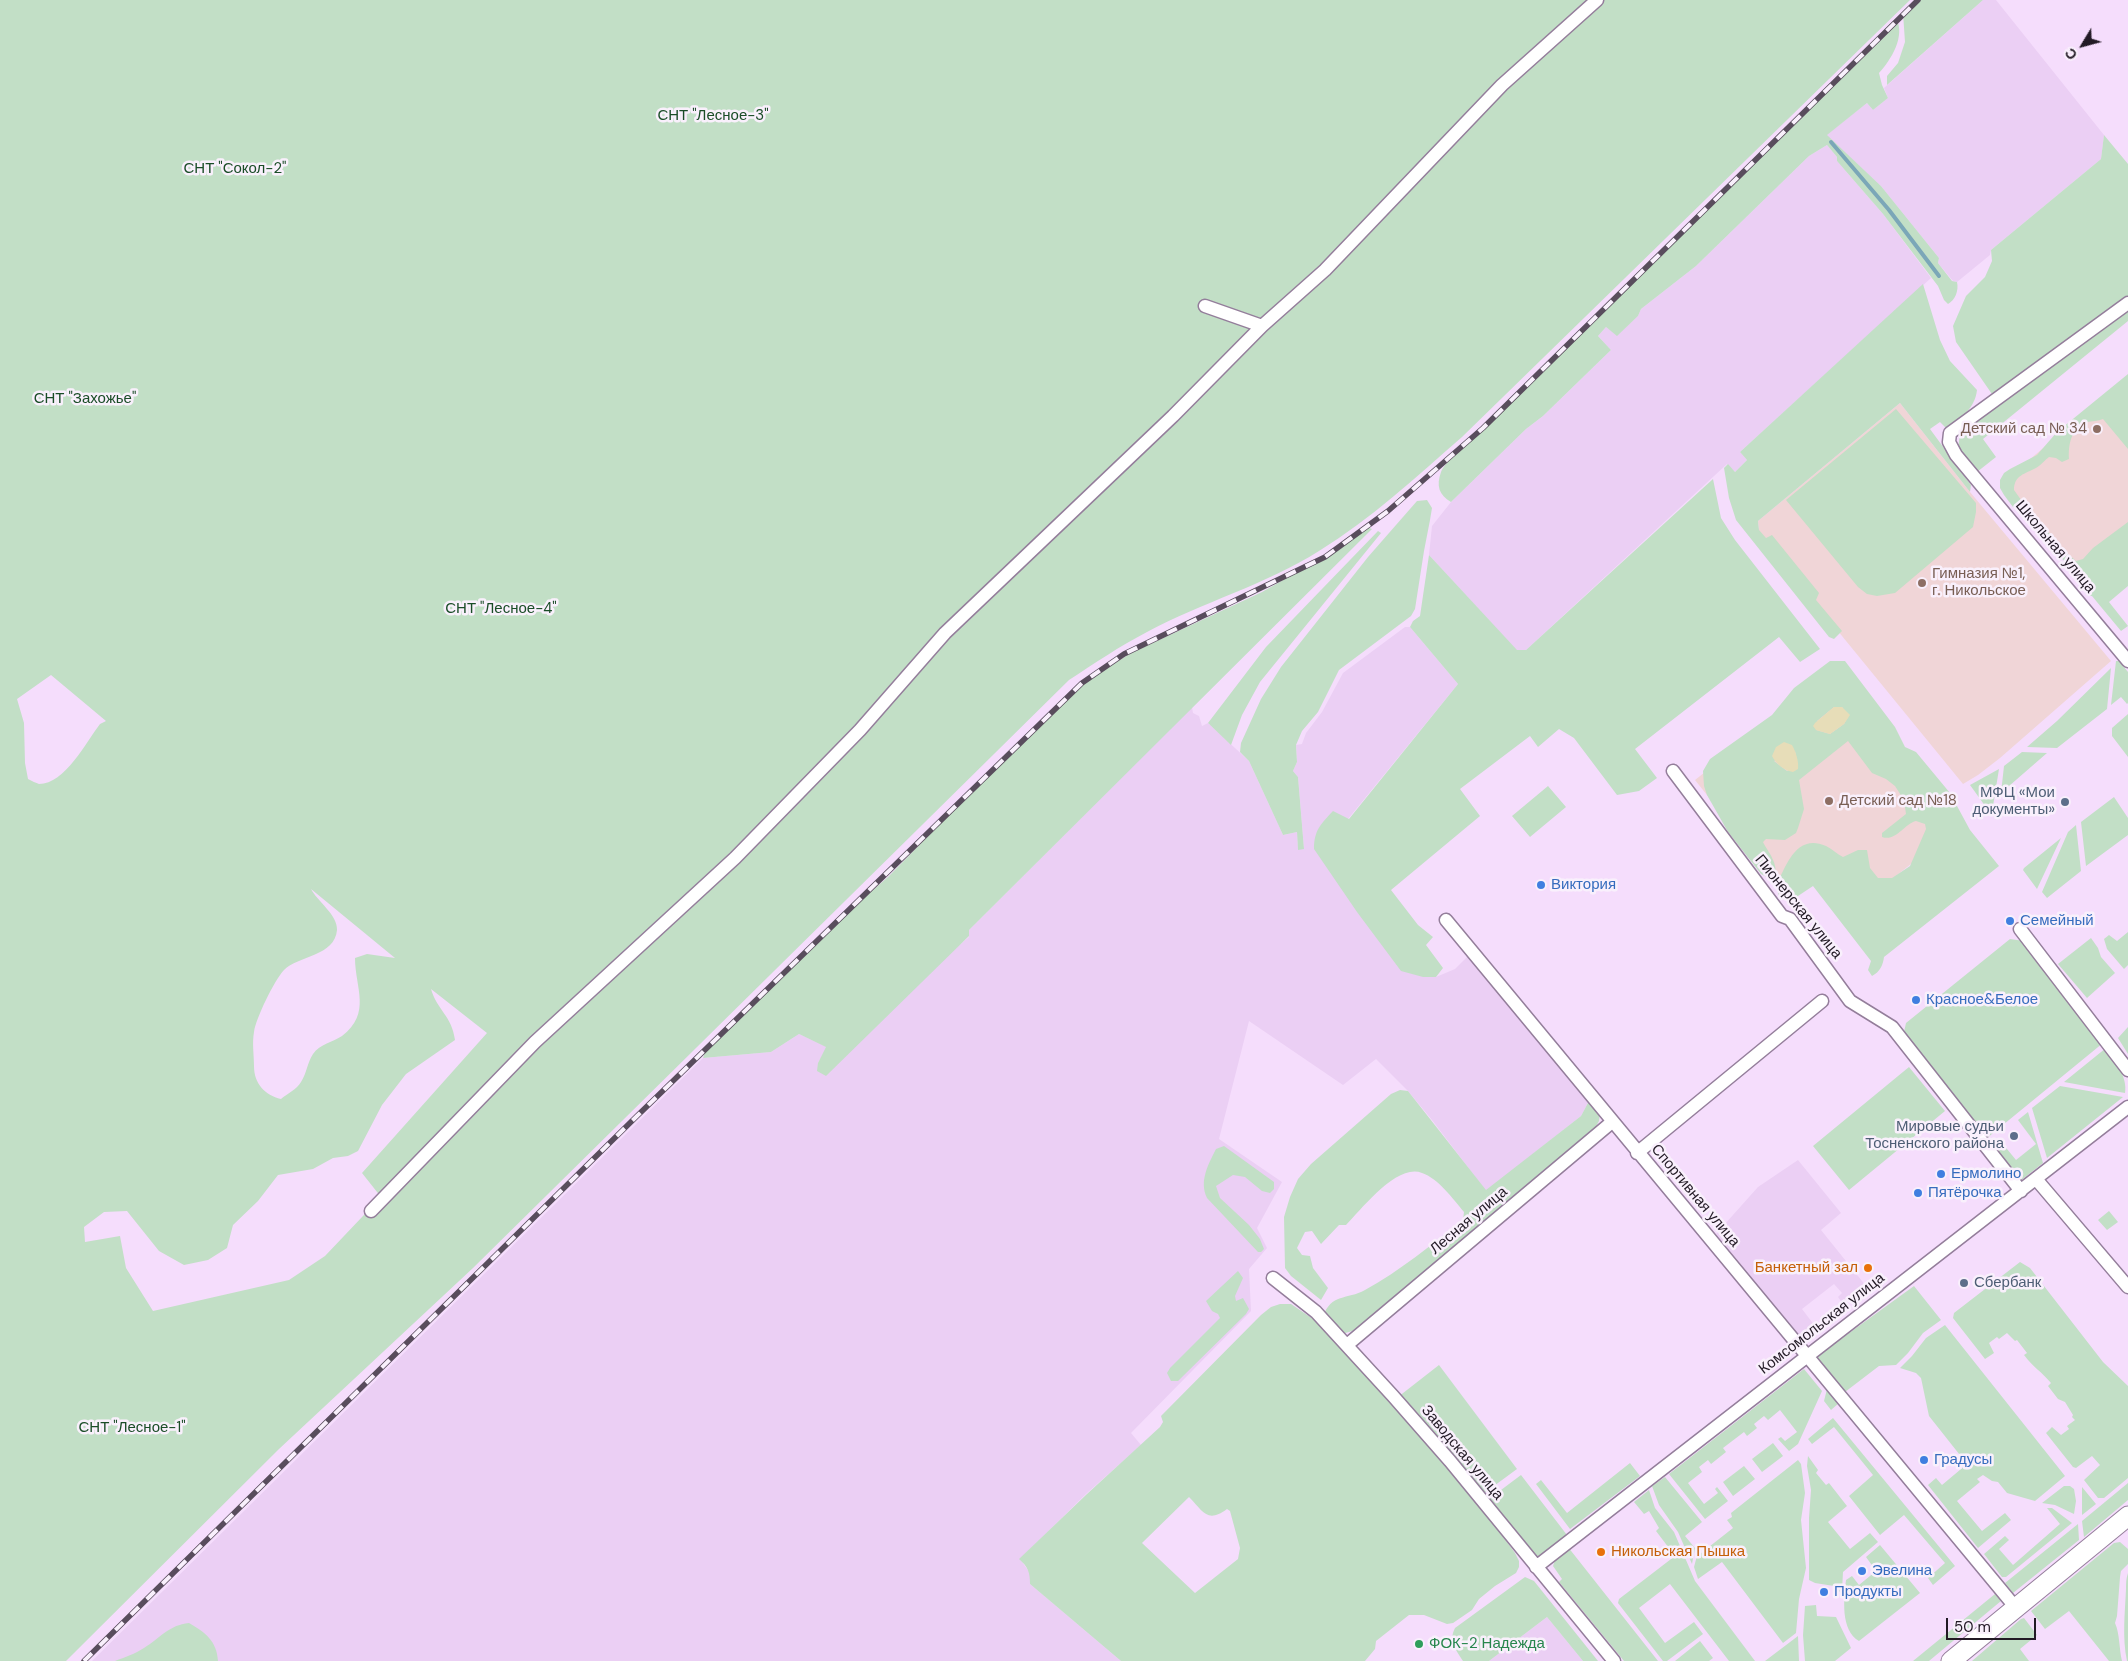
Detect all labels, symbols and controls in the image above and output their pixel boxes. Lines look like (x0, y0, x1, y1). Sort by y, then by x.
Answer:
north arrow (2058, 20, 2108, 70)
text: С (2061, 45, 2081, 63)
park label: СНТ "Лесное-3" (657, 107, 769, 125)
park label: СНТ "Сокол-2" (184, 160, 286, 178)
park label: СНТ "Захожье" (34, 390, 136, 408)
place label: Детский сад № 34 (1961, 420, 2087, 438)
marker: Детский сад № 34 (2091, 423, 2103, 435)
street label: Школьная улица (2011, 497, 2099, 597)
place label: Гимназия №1, г. Никольское (1932, 565, 2026, 600)
marker: Гимназия №1, г. Никольское (1916, 577, 1928, 589)
park label: СНТ "Лесное-4" (445, 600, 557, 618)
place label: МФЦ «Мои документы» (1972, 784, 2055, 819)
place label: Детский сад №18 (1839, 792, 1957, 810)
marker: Детский сад №18 (1823, 795, 1835, 807)
marker: МФЦ «Мои документы» (2059, 796, 2071, 808)
street label: Пионерская улица (1751, 851, 1845, 963)
place label: Виктория (1551, 876, 1616, 894)
marker: Виктория (1535, 879, 1547, 891)
place label: Семейный (2020, 912, 2094, 930)
marker: Семейный (2004, 915, 2016, 927)
place label: Красное&Белое (1926, 991, 2038, 1009)
marker: Красное&Белое (1910, 994, 1922, 1006)
place label: Мировые судьи Тосненского района (1865, 1118, 2004, 1153)
marker: Мировые судьи Тосненского района (2008, 1130, 2020, 1142)
street label: Спортивная улица (1647, 1141, 1743, 1251)
place label: Ермолино (1951, 1165, 2021, 1183)
marker: Ермолино (1935, 1168, 1947, 1180)
street label: Лесная улица (1427, 1183, 1511, 1259)
place label: Пятёрочка (1928, 1184, 2002, 1202)
marker: Пятёрочка (1912, 1187, 1924, 1199)
place label: Банкетный зал (1755, 1259, 1858, 1277)
marker: Банкетный зал (1862, 1262, 1874, 1274)
street label: Комсомольская улица (1756, 1269, 1888, 1379)
place label: Сбербанк (1974, 1274, 2041, 1292)
marker: Сбербанк (1958, 1277, 1970, 1289)
street label: Заводская улица (1417, 1402, 1507, 1504)
park label: СНТ "Лесное-1" (79, 1419, 185, 1437)
place label: Градусы (1934, 1451, 1992, 1469)
marker: Градусы (1918, 1454, 1930, 1466)
place label: Никольская Пышка (1611, 1543, 1745, 1561)
marker: Никольская Пышка (1595, 1546, 1607, 1558)
place label: Эвелина (1872, 1562, 1932, 1580)
marker: Эвелина (1856, 1565, 1868, 1577)
place label: Продукты (1834, 1583, 1902, 1601)
marker: Продукты (1818, 1586, 1830, 1598)
scale bar (1948, 1608, 2038, 1640)
text: 50 m (1954, 1617, 1991, 1637)
place label: ФОК-2 Надежда (1429, 1635, 1545, 1653)
marker: ФОК-2 Надежда (1413, 1638, 1425, 1650)

